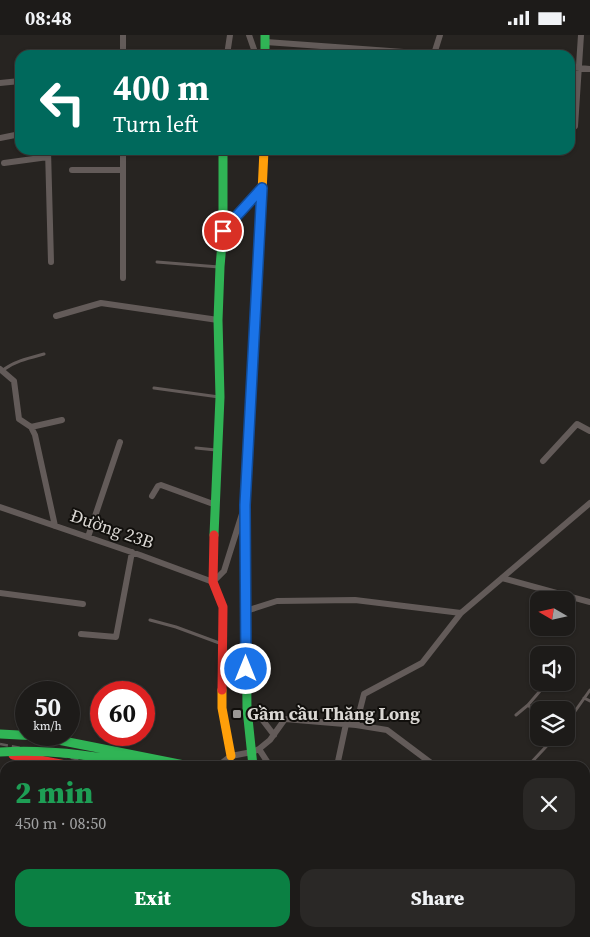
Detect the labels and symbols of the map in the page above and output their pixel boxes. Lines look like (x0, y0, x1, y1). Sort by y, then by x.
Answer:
pin (202, 210, 244, 252)
street label: Đường 23B (67, 503, 157, 554)
north arrow (530, 591, 575, 636)
position arrow (219, 642, 271, 694)
speed limit sign: 60 (90, 681, 155, 746)
place label: Gầm cầu Thăng Long (247, 701, 420, 726)
marker: Gầm cầu Thăng Long (231, 708, 243, 720)

